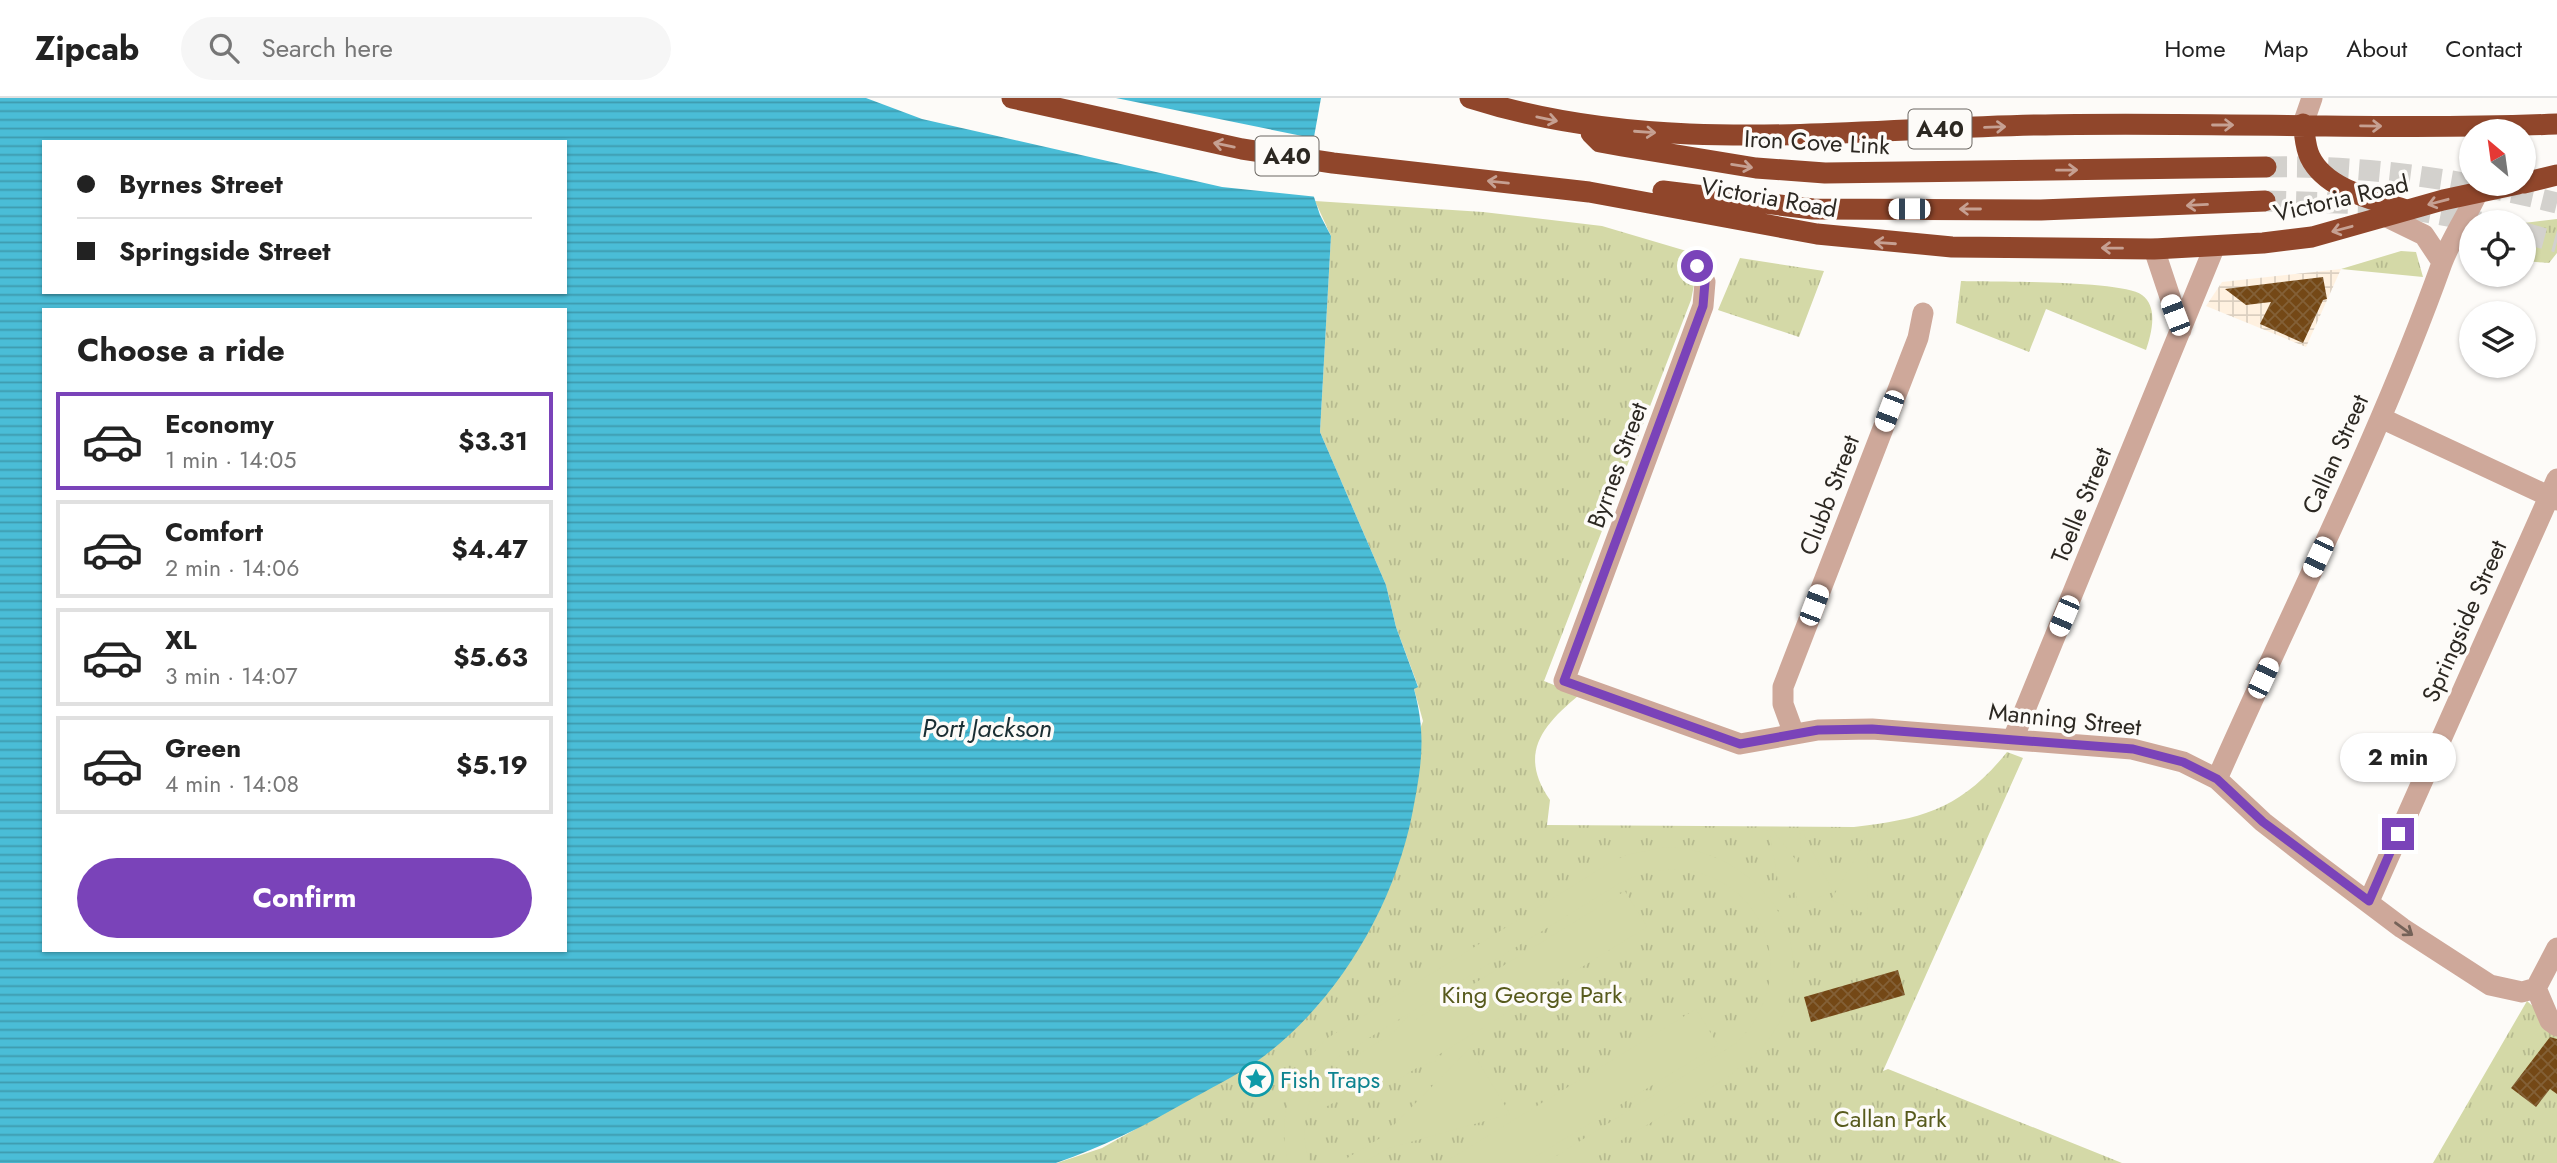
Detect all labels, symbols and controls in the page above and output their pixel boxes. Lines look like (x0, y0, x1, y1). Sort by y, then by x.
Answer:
search box (181, 17, 671, 80)
text: Zipcab (35, 25, 139, 72)
icon: search (205, 29, 243, 67)
text: Search here (261, 29, 393, 67)
text: Home (2164, 31, 2226, 66)
text: Map (2264, 31, 2308, 66)
text: About (2346, 31, 2407, 66)
text: Contact (2445, 31, 2522, 66)
road number: A40 (1909, 110, 1972, 148)
one-way arrow (1535, 112, 1558, 126)
one-way arrow (2211, 118, 2234, 132)
one-way arrow (2360, 119, 2383, 132)
north arrow (2459, 119, 2536, 196)
map controls (2459, 119, 2536, 378)
one-way arrow (1983, 120, 2006, 133)
street label: Iron Cove Link (1743, 121, 1891, 163)
one-way arrow (1634, 126, 1656, 139)
one-way arrow (1213, 137, 1236, 151)
road number: A40 (1256, 137, 1318, 176)
one-way arrow (1730, 160, 1753, 173)
one-way arrow (2055, 163, 2078, 177)
text: Byrnes Street (119, 165, 283, 203)
street label: Victoria Road (2270, 165, 2412, 231)
street label: Victoria Road (1698, 168, 1840, 226)
one-way arrow (1487, 175, 1510, 188)
one-way arrow (2427, 196, 2449, 209)
one-way arrow (2186, 198, 2209, 211)
car (1889, 199, 1931, 220)
one-way arrow (1959, 202, 1982, 216)
button: locate (2459, 210, 2536, 287)
one-way arrow (2332, 223, 2354, 236)
text: Springside Street (119, 232, 331, 270)
one-way arrow (1874, 236, 1896, 249)
one-way arrow (2101, 241, 2124, 255)
route start (1681, 250, 1713, 282)
car (2158, 292, 2193, 338)
button: layers (2459, 301, 2536, 378)
text: Choose a ride (77, 327, 285, 373)
car (1872, 388, 1907, 434)
street label: Callan Street (2293, 388, 2377, 519)
street label: Byrnes Street (1578, 397, 1656, 533)
text: Economy (165, 405, 274, 443)
icon: car (81, 410, 144, 473)
text: $3.31 (458, 422, 528, 460)
street label: Clubb Street (1790, 430, 1868, 560)
street label: Toelle Street (2042, 442, 2120, 568)
text: 1 min · 14:05 (165, 443, 296, 477)
text: Comfort (165, 513, 263, 551)
icon: car (81, 518, 144, 581)
text: $4.47 (451, 530, 528, 568)
car (2300, 534, 2337, 580)
street label: Springside Street (2413, 534, 2515, 708)
text: 2 min · 14:06 (165, 551, 299, 585)
car (1797, 582, 1832, 628)
car (2047, 593, 2082, 639)
text: XL (165, 621, 197, 659)
icon: car (81, 626, 144, 689)
text: $5.63 (453, 638, 528, 676)
car (2245, 655, 2282, 701)
text: 3 min · 14:07 (165, 659, 298, 693)
street label: Manning Street (1987, 694, 2143, 744)
water label: Port Jackson (922, 709, 1052, 747)
text: Green (165, 729, 241, 767)
callout: 2 min (2340, 732, 2456, 782)
icon: car (81, 734, 144, 797)
text: 2 min (2368, 740, 2428, 774)
text: $5.19 (456, 746, 528, 784)
text: 4 min · 14:08 (165, 767, 299, 801)
route end (2382, 818, 2414, 850)
button: Confirm (77, 858, 532, 938)
one-way arrow (2394, 921, 2413, 936)
park label: King George Park (1441, 977, 1623, 1012)
place icon: Fish Traps (1237, 1060, 1275, 1098)
place label: Fish Traps (1280, 1062, 1380, 1097)
park label: Callan Park (1833, 1101, 1947, 1136)

